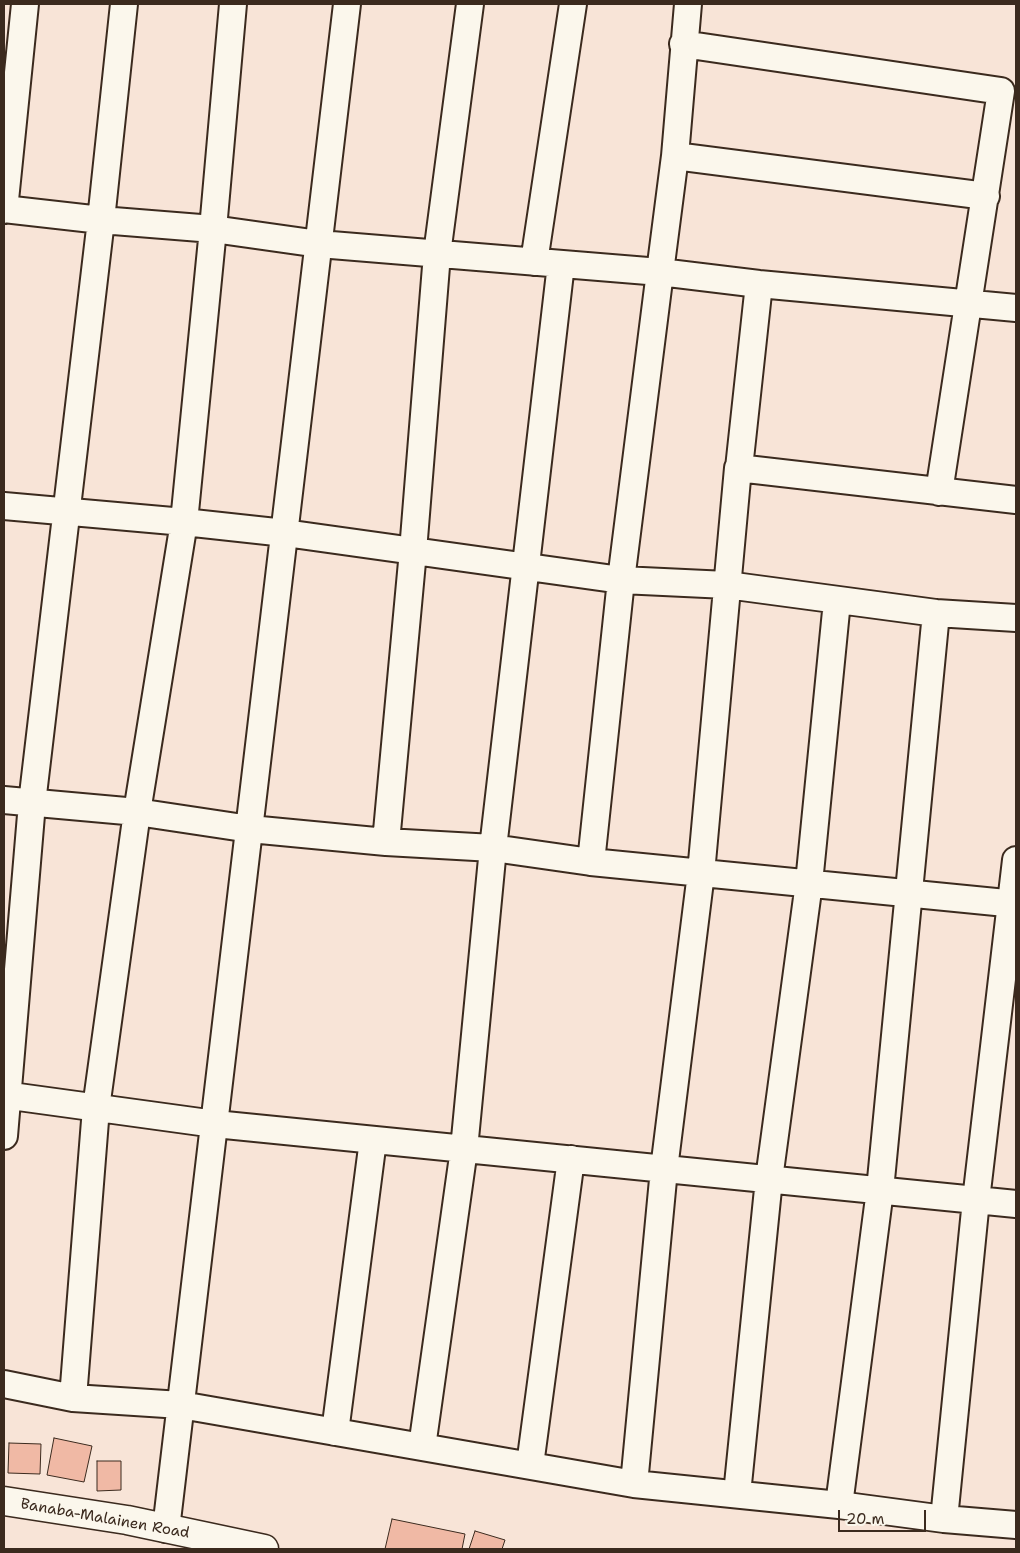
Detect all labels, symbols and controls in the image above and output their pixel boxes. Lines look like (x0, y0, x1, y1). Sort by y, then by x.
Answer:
street label: Banaba-Malainen Road (19, 1495, 191, 1543)
scale bar (840, 1500, 928, 1532)
text: 20 m (846, 1509, 885, 1529)

